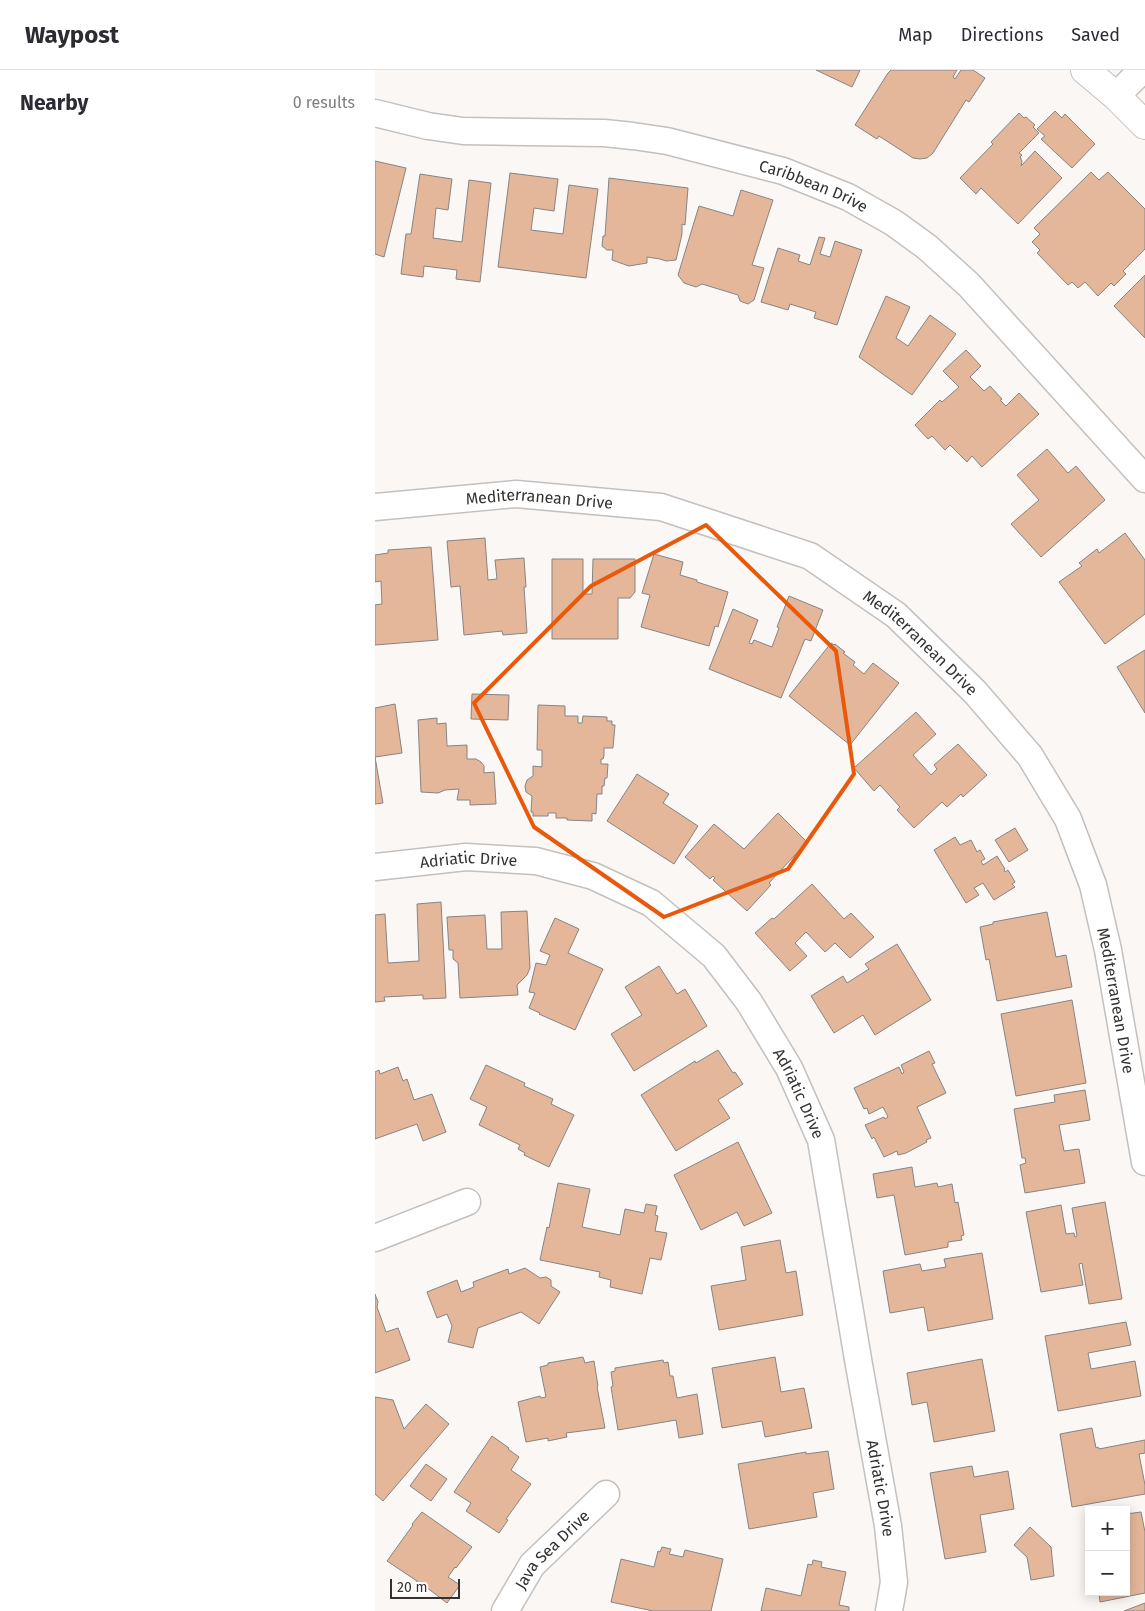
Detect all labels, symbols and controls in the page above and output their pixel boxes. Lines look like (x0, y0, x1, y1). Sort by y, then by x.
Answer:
text: Waypost (25, 21, 119, 49)
text: Map (898, 24, 933, 46)
text: Directions (961, 24, 1043, 46)
text: Saved (1071, 24, 1120, 46)
text: Nearby (20, 90, 88, 116)
text: 0 results (293, 93, 355, 112)
street label: Caribbean Drive (757, 156, 871, 216)
street label: Mediterranean Drive (465, 485, 614, 513)
street label: Mediterranean Drive (860, 586, 982, 699)
street label: Adriatic Drive (419, 848, 518, 872)
street label: Mediterranean Drive (1093, 926, 1138, 1075)
street label: Adriatic Drive (769, 1045, 828, 1142)
street label: Adriatic Drive (863, 1438, 898, 1538)
street label: Java Sea Drive (511, 1506, 593, 1593)
map controls (1085, 1506, 1130, 1596)
button: + (1085, 1506, 1130, 1551)
button: − (1085, 1551, 1130, 1596)
scale bar (390, 1576, 460, 1599)
text: 20 m (397, 1579, 427, 1596)

